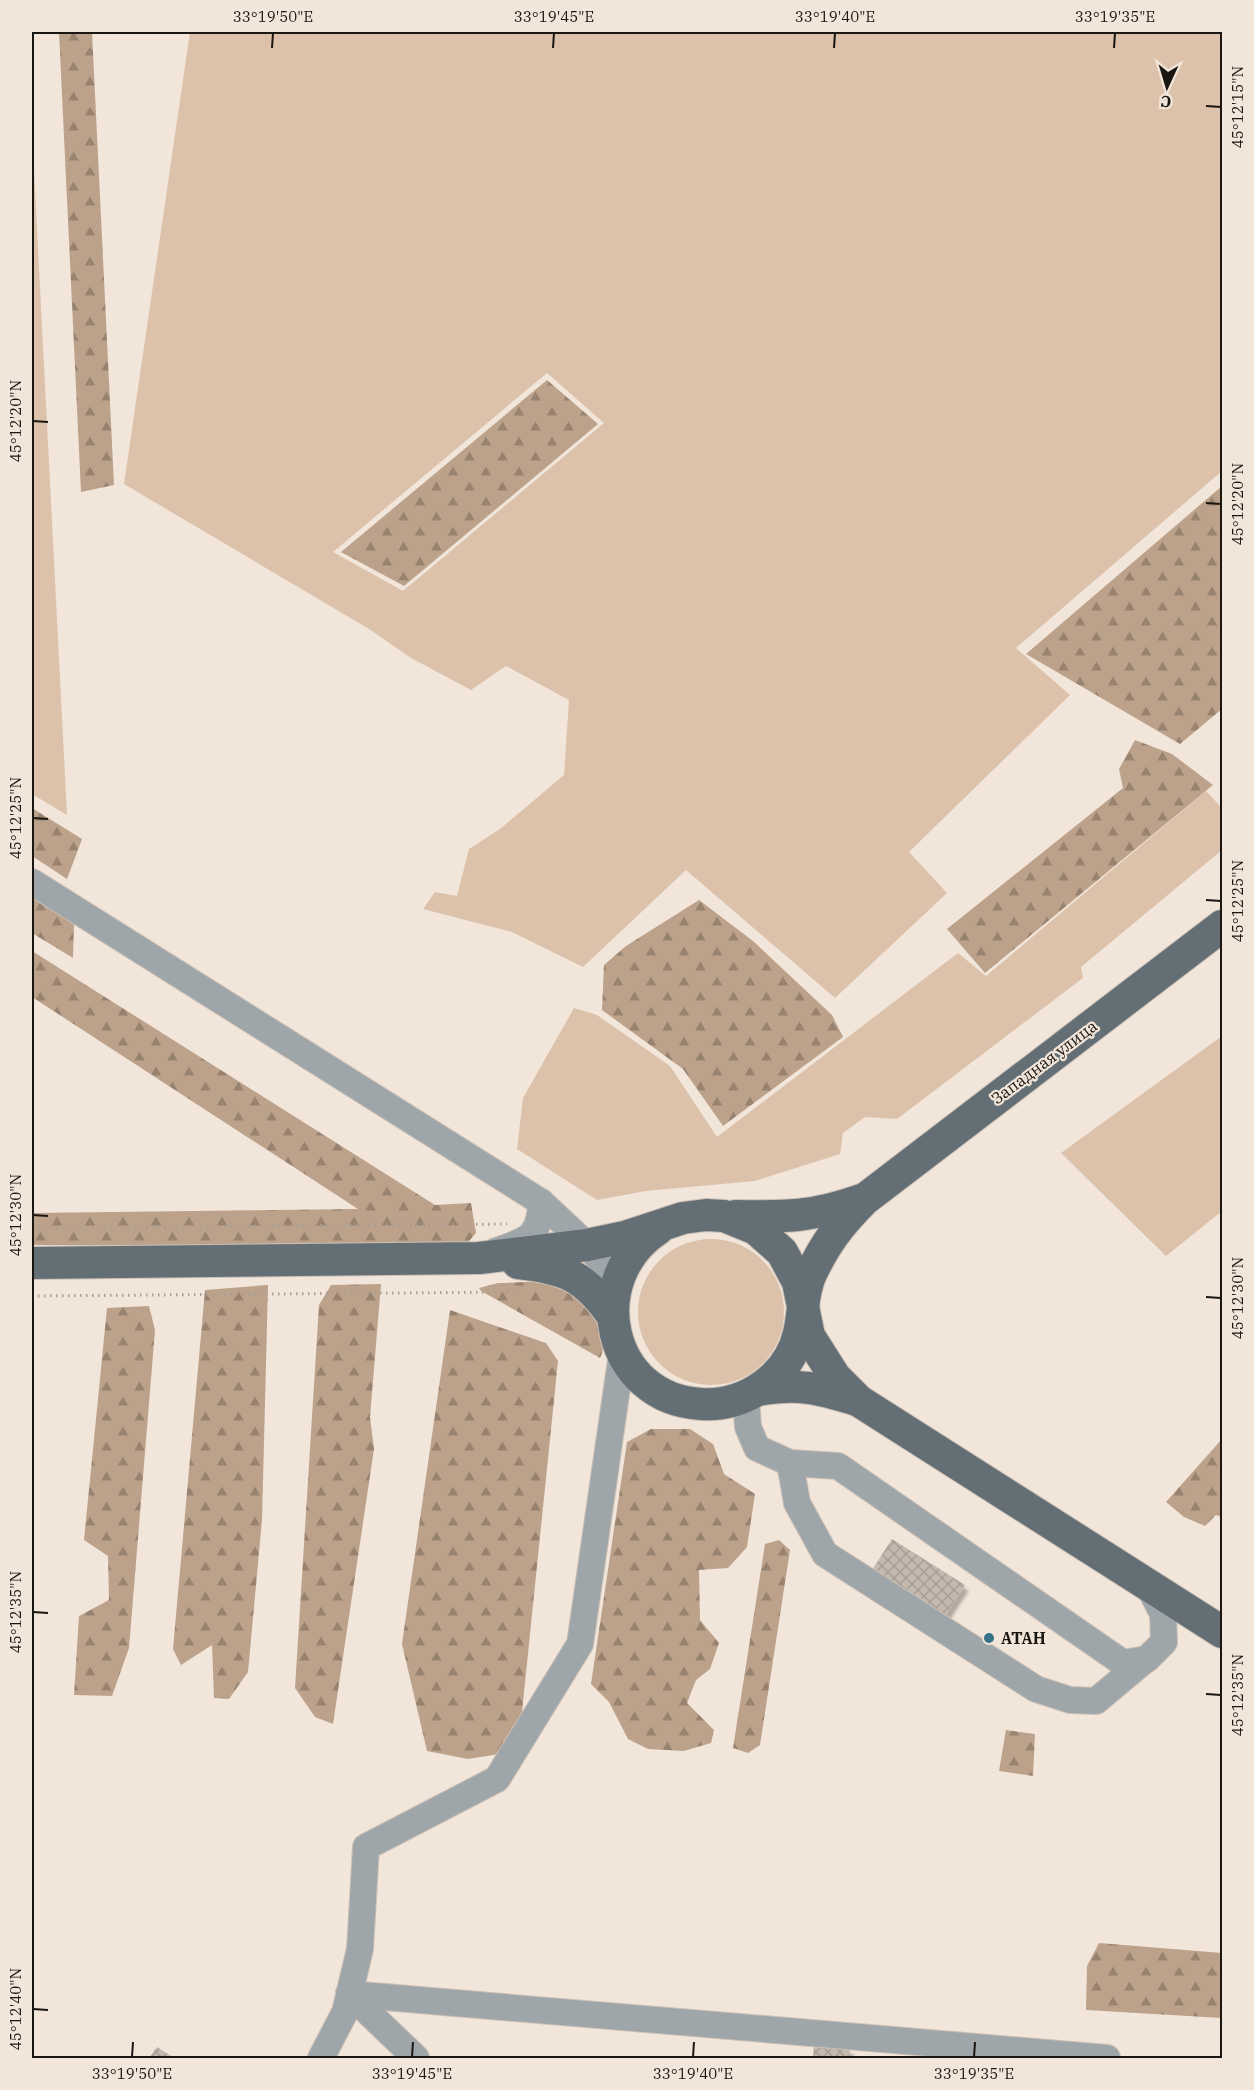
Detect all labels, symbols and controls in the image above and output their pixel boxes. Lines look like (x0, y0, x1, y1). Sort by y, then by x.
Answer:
text: 33°19'50"E (233, 7, 313, 26)
text: 33°19'45"E (514, 7, 594, 26)
text: 33°19'40"E (795, 7, 875, 26)
text: 33°19'35"E (1075, 7, 1155, 26)
north arrow (1137, 57, 1197, 117)
text: 45°12'15"N (1228, 66, 1247, 148)
text: С (1160, 92, 1172, 112)
text: 45°12'20"N (6, 380, 25, 462)
text: 45°12'20"N (1228, 463, 1247, 545)
text: 45°12'25"N (6, 777, 25, 859)
text: 45°12'25"N (1228, 860, 1247, 942)
street label: Западная улица (987, 1016, 1101, 1108)
text: 45°12'30"N (6, 1174, 25, 1256)
text: 45°12'30"N (1228, 1257, 1247, 1339)
text: 45°12'35"N (6, 1571, 25, 1653)
place label: АТАН (1001, 1628, 1046, 1648)
marker: АТАН (982, 1631, 996, 1645)
text: 45°12'35"N (1228, 1654, 1247, 1736)
text: 45°12'40"N (6, 1968, 25, 2050)
text: 33°19'50"E (92, 2064, 172, 2083)
text: 33°19'45"E (372, 2064, 452, 2083)
text: 33°19'40"E (653, 2064, 733, 2083)
text: 33°19'35"E (934, 2064, 1014, 2083)

